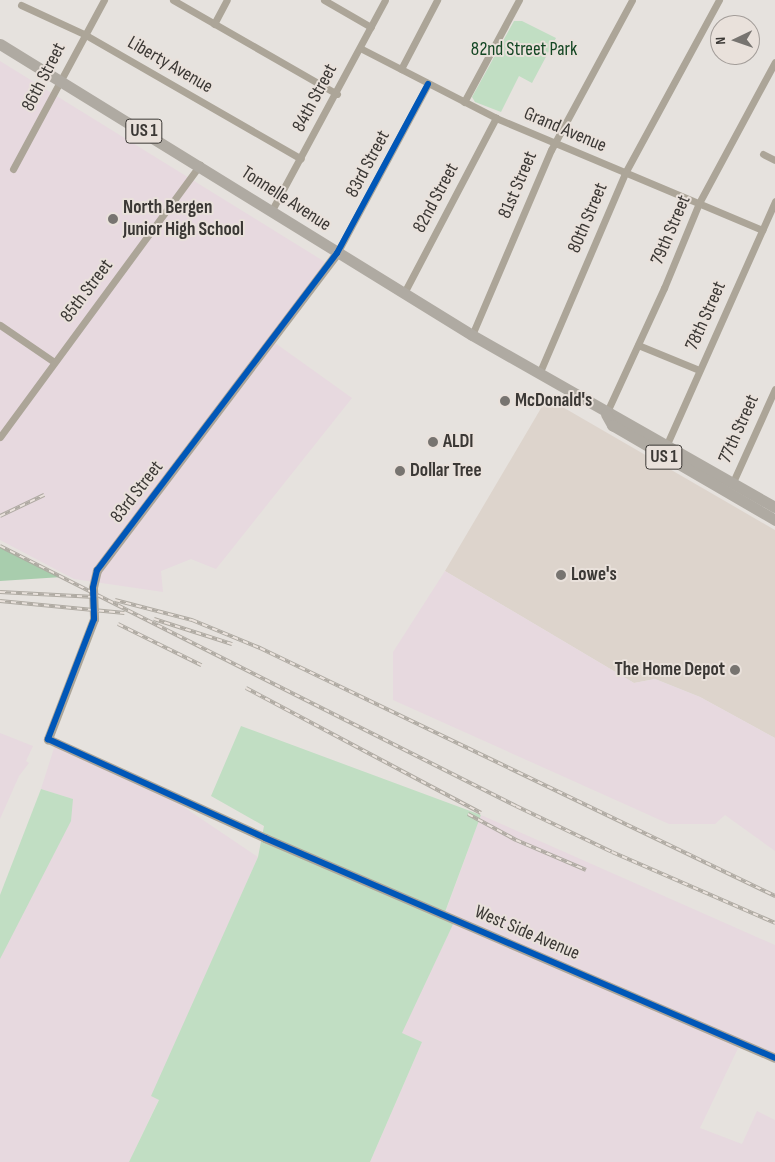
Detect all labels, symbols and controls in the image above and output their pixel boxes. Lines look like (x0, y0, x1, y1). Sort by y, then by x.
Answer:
north arrow (710, 15, 760, 65)
street label: Liberty Avenue (123, 32, 217, 98)
text: N (712, 37, 729, 45)
street label: 86th Street (17, 39, 71, 115)
park label: 82nd Street Park (471, 39, 577, 61)
street label: 84th Street (288, 60, 342, 136)
street label: Grand Avenue (520, 102, 610, 158)
road number: US 1 (125, 115, 163, 146)
street label: 83rd Street (341, 127, 395, 201)
street label: 81st Street (494, 148, 542, 222)
street label: 82nd Street (408, 159, 464, 237)
street label: Tonnelle Avenue (237, 162, 335, 236)
street label: 80th Street (563, 180, 613, 256)
street label: 79th Street (646, 192, 696, 268)
place label: North Bergen Junior High School (123, 197, 244, 241)
marker: North Bergen Junior High School (107, 213, 119, 225)
street label: 85th Street (56, 255, 118, 327)
street label: 78th Street (681, 278, 731, 354)
place label: McDonald's (515, 390, 592, 412)
street label: 77th Street (714, 391, 764, 467)
marker: McDonald's (499, 395, 511, 407)
place label: ALDI (443, 431, 474, 453)
marker: ALDI (427, 436, 439, 448)
road number: US 1 (645, 442, 683, 472)
street label: 83rd Street (106, 456, 168, 528)
place label: Dollar Tree (410, 460, 482, 482)
marker: Dollar Tree (394, 465, 406, 477)
place label: Lowe's (571, 564, 617, 586)
marker: Lowe's (555, 569, 567, 581)
place label: The Home Depot (615, 659, 725, 681)
marker: The Home Depot (729, 664, 741, 676)
street label: West Side Avenue (471, 901, 583, 965)

